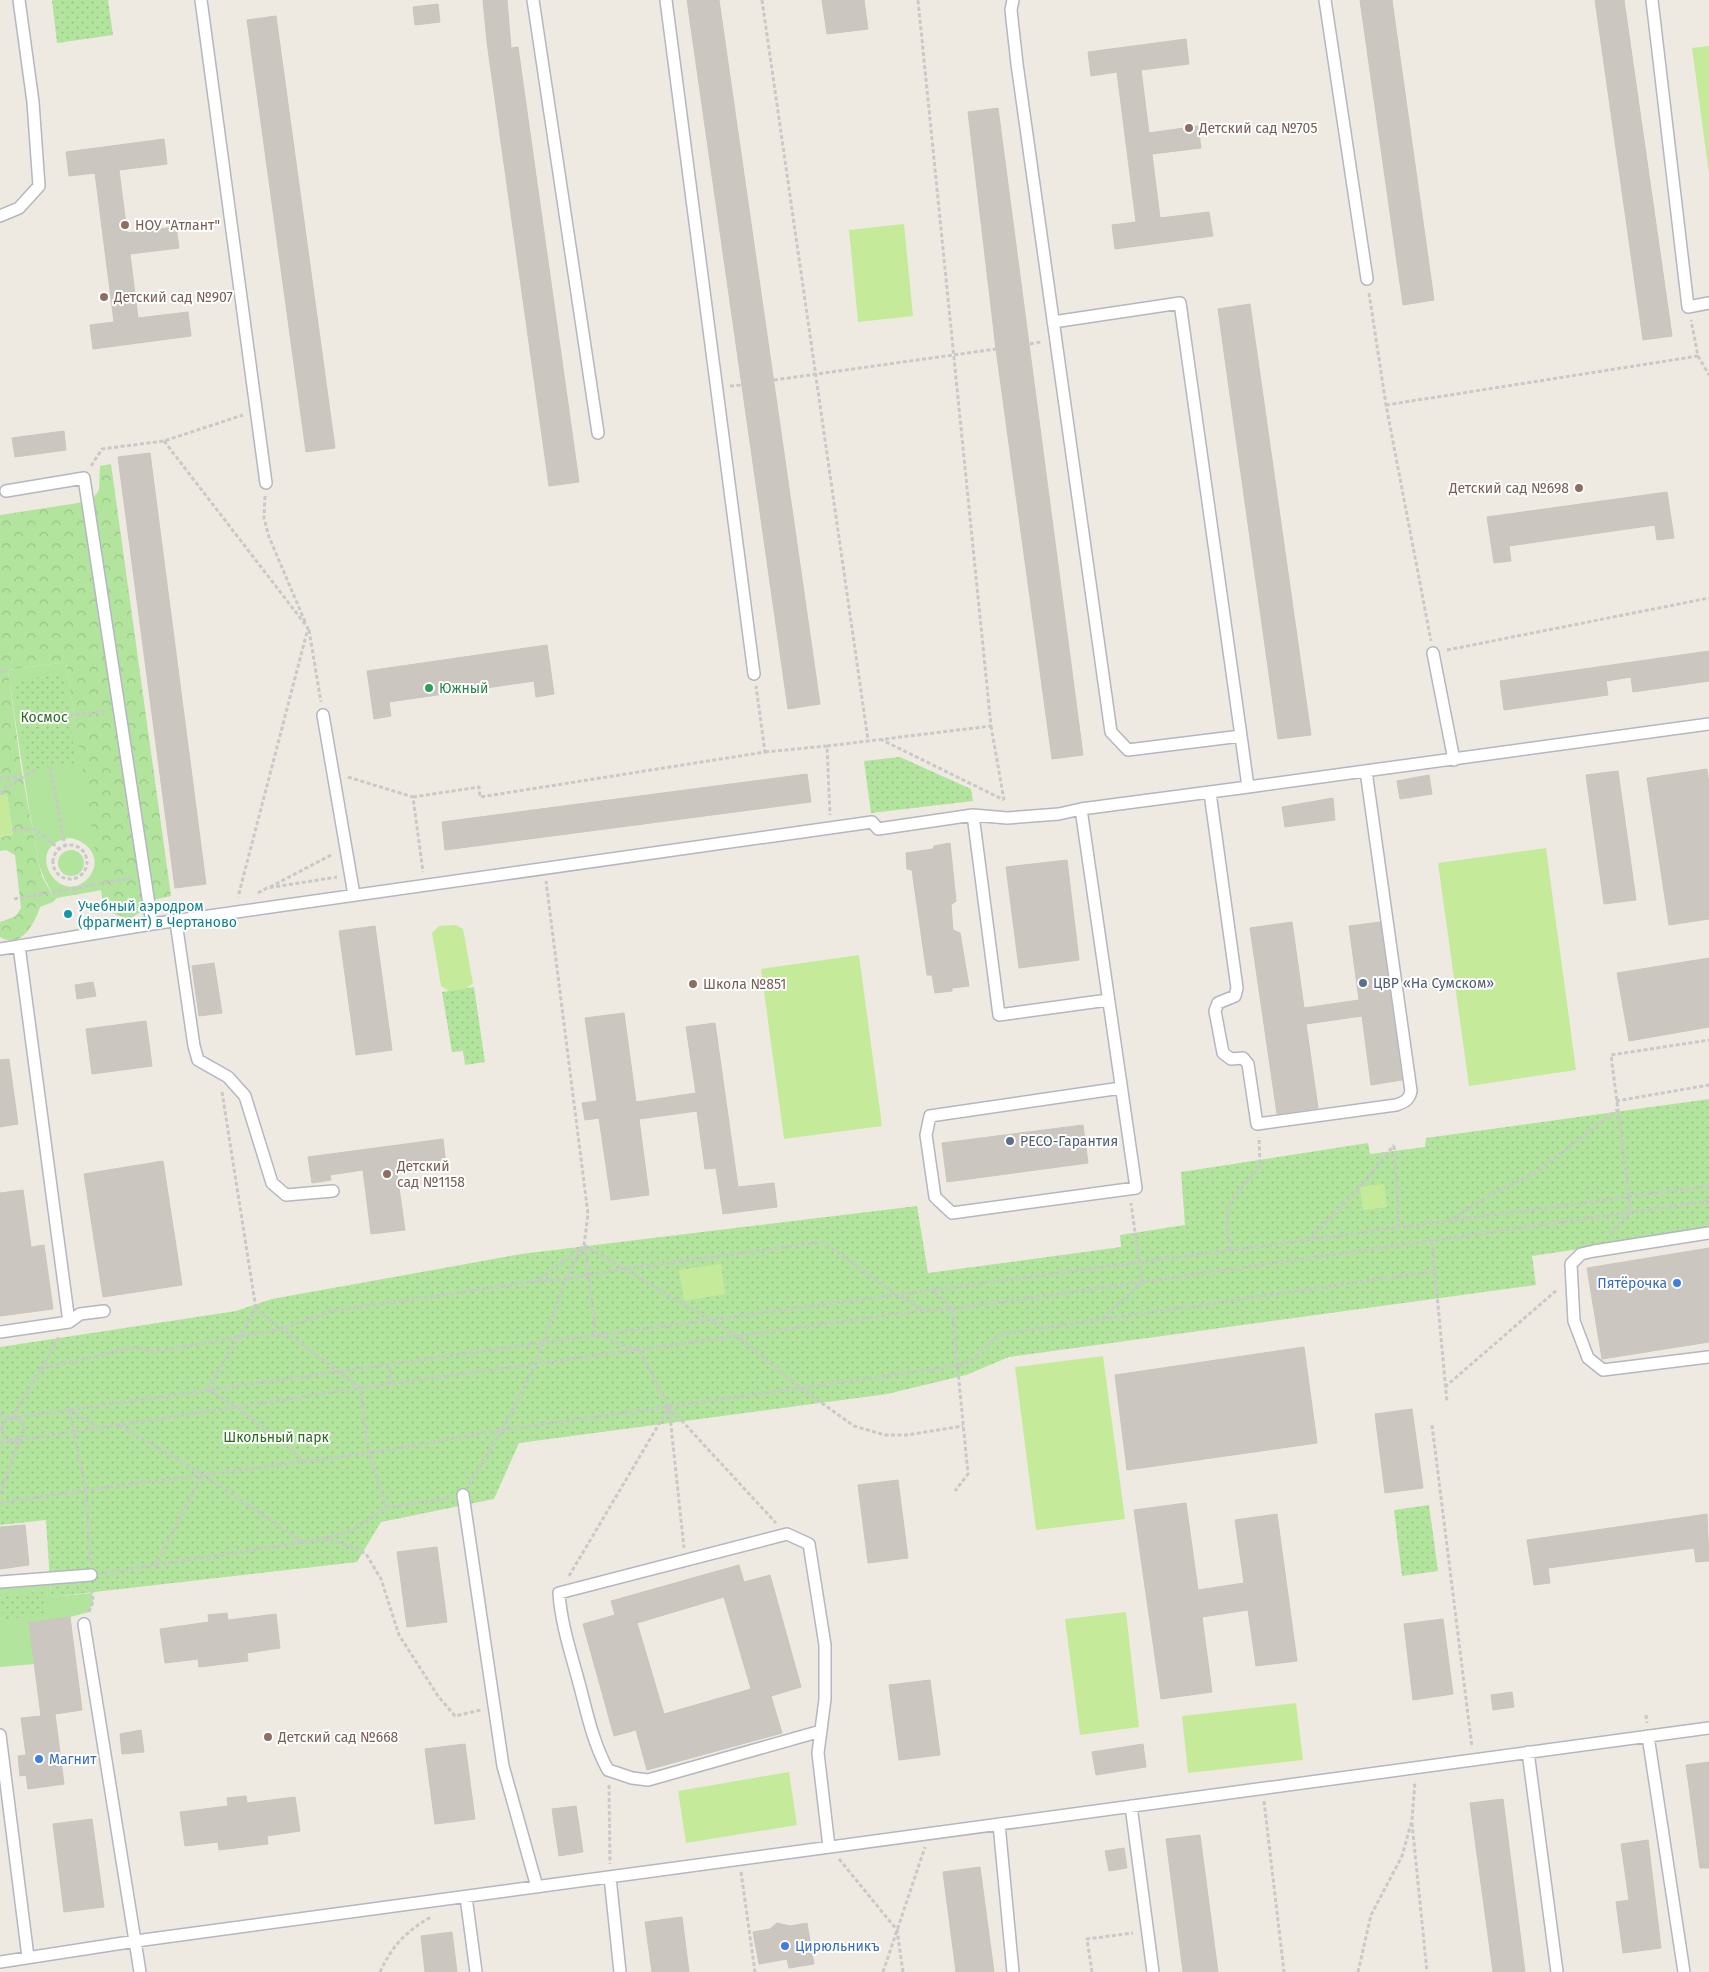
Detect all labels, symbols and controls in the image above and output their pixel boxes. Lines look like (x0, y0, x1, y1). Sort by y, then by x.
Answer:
place label: Детский сад №705 (1198, 120, 1317, 137)
marker: Детский сад №705 (1183, 122, 1195, 134)
place label: НОУ "Атлант" (135, 217, 220, 234)
marker: НОУ "Атлант" (119, 219, 131, 231)
place label: Детский сад №907 (113, 289, 233, 306)
marker: Детский сад №907 (98, 291, 110, 303)
place label: Детский сад №698 (1448, 480, 1569, 497)
marker: Детский сад №698 (1573, 482, 1585, 494)
place label: Южный (439, 680, 489, 697)
marker: Южный (423, 682, 435, 694)
park label: Космос (20, 709, 68, 726)
place label: Учебный аэродром (фрагмент) в Чертаново (78, 898, 237, 931)
marker: Учебный аэродром (фрагмент) в Чертаново (62, 908, 74, 920)
place label: ЦВР «На Сумском» (1373, 975, 1494, 992)
place label: Школа №851 (703, 976, 786, 993)
marker: ЦВР «На Сумском» (1357, 977, 1369, 989)
marker: Школа №851 (687, 978, 699, 990)
place label: РЕСО-Гарантия (1020, 1133, 1118, 1150)
marker: РЕСО-Гарантия (1004, 1135, 1016, 1147)
place label: Детский сад №1158 (396, 1158, 465, 1191)
marker: Детский сад №1158 (381, 1168, 393, 1180)
place label: Пятёрочка (1597, 1275, 1667, 1292)
marker: Пятёрочка (1671, 1277, 1683, 1289)
park label: Школьный парк (223, 1429, 330, 1446)
place label: Детский сад №668 (277, 1729, 399, 1746)
marker: Детский сад №668 (262, 1731, 274, 1743)
place label: Магнит (49, 1751, 97, 1768)
marker: Магнит (33, 1753, 45, 1765)
place label: Цирюльникъ (795, 1938, 880, 1955)
marker: Цирюльникъ (779, 1940, 791, 1952)

